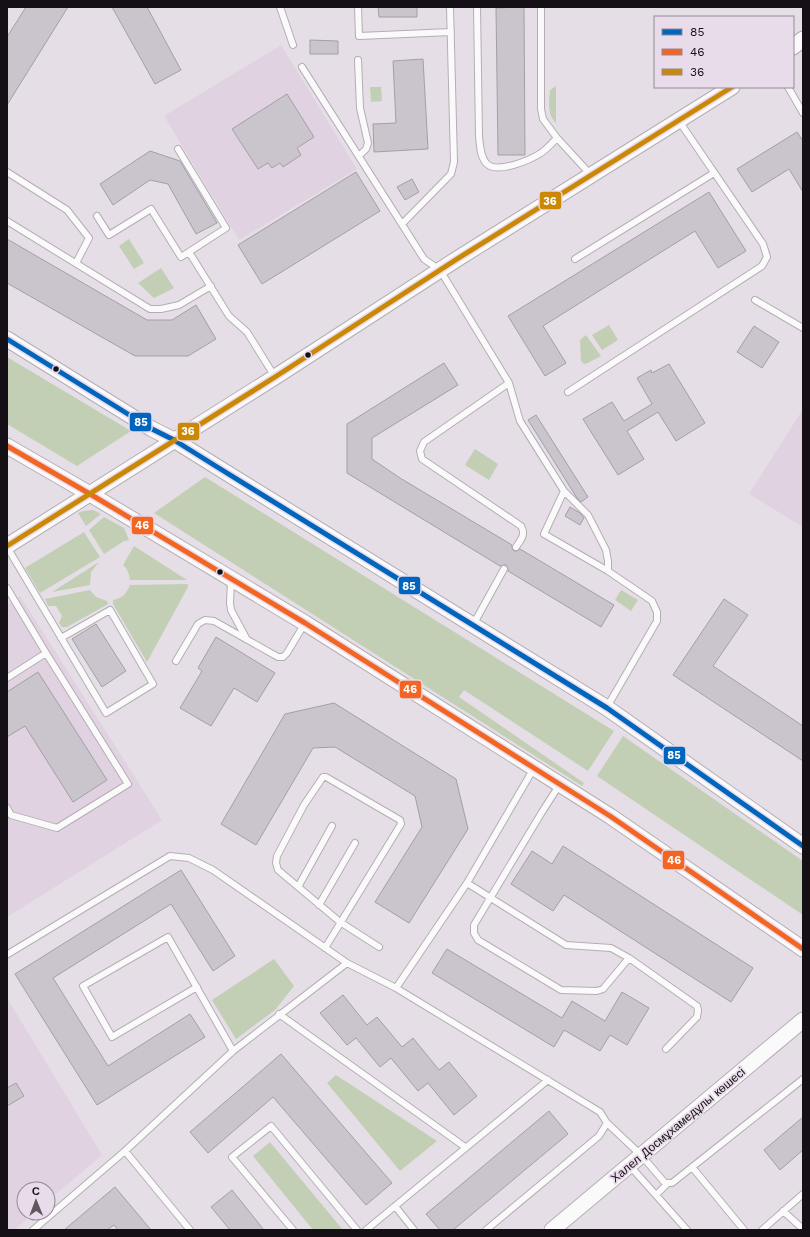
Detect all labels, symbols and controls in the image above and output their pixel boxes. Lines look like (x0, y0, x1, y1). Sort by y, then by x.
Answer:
legend (654, 16, 794, 88)
text: 85 (690, 25, 704, 39)
text: 46 (690, 45, 705, 59)
text: 36 (690, 65, 704, 79)
line badge: 36 (539, 191, 562, 210)
text: 36 (543, 195, 557, 208)
unlabelled marker (303, 350, 313, 360)
unlabelled marker (51, 364, 61, 374)
line badge: 85 (129, 412, 152, 432)
text: 85 (134, 416, 148, 429)
line badge: 36 (177, 422, 200, 441)
text: 36 (181, 425, 195, 438)
line badge: 46 (131, 516, 154, 535)
text: 46 (135, 519, 149, 532)
unlabelled marker (215, 567, 225, 577)
line badge: 85 (398, 576, 421, 595)
text: 85 (402, 580, 416, 593)
line badge: 46 (399, 680, 422, 699)
text: 46 (403, 683, 417, 696)
line badge: 85 (663, 746, 686, 765)
text: 85 (667, 749, 681, 762)
line badge: 46 (662, 850, 685, 870)
text: 46 (667, 854, 681, 867)
street label: Халел Досмұхамедұлы көшесі (608, 1065, 748, 1185)
north arrow (16, 1181, 56, 1221)
text: С (32, 1185, 40, 1198)

